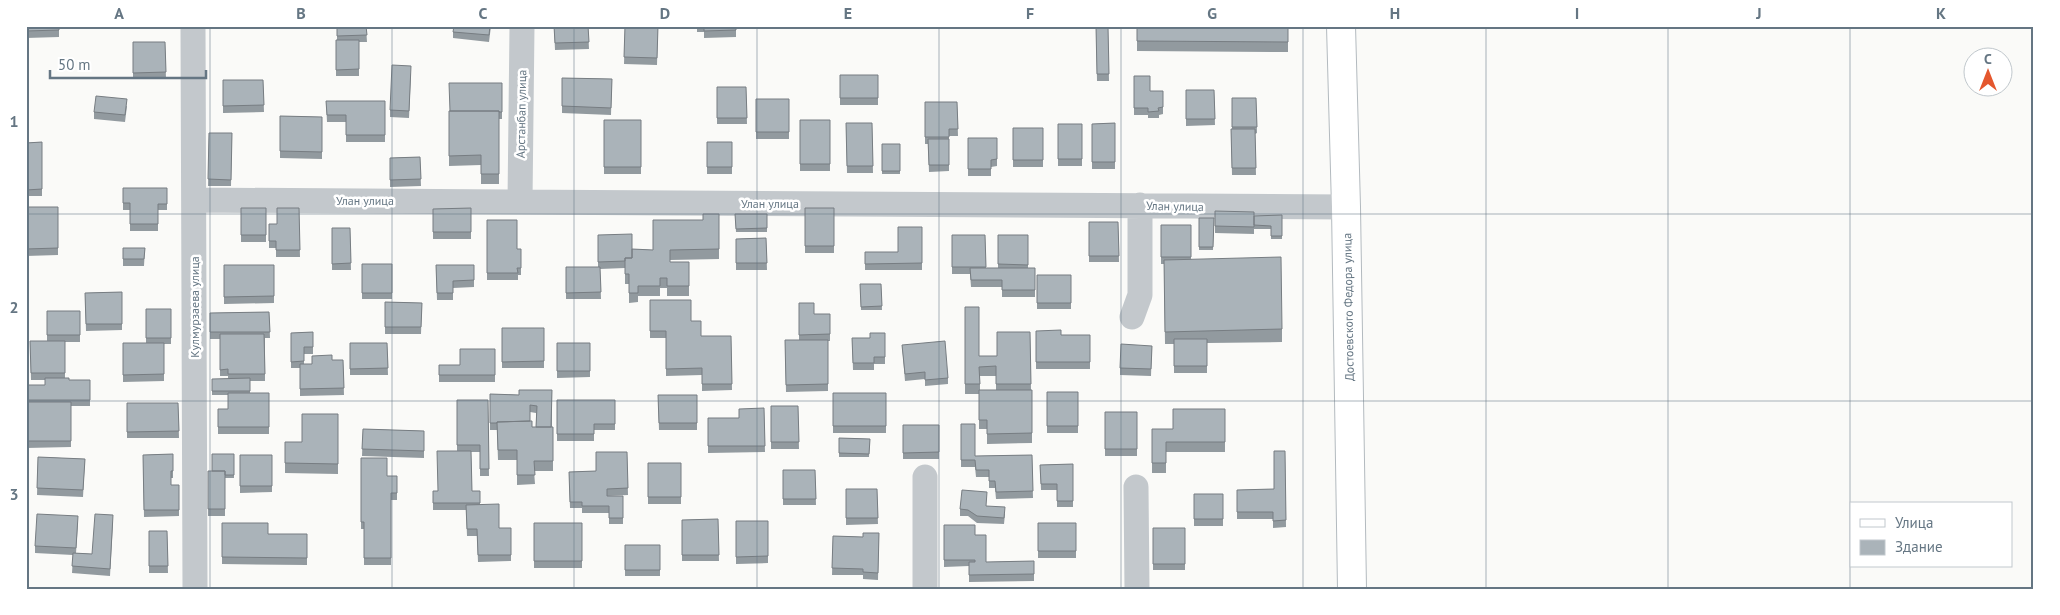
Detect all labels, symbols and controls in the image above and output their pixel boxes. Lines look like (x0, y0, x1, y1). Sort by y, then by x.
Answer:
text: A (114, 3, 124, 23)
text: B (296, 3, 306, 23)
text: C (479, 3, 488, 23)
text: D (660, 3, 670, 23)
text: E (844, 3, 852, 23)
text: F (1026, 3, 1034, 23)
text: G (1207, 3, 1217, 23)
text: H (1390, 3, 1400, 23)
text: I (1575, 3, 1579, 23)
text: J (1755, 3, 1762, 23)
text: K (1936, 3, 1946, 23)
scale bar (50, 48, 206, 80)
north arrow (1962, 48, 2012, 98)
text: С (1984, 50, 1992, 68)
text: 50 m (58, 55, 91, 74)
street label: Арстанбап улица (513, 70, 529, 158)
text: 1 (9, 111, 19, 131)
street label: Улан улица (336, 193, 394, 208)
street label: Улан улица (741, 196, 799, 211)
street label: Улан улица (1146, 198, 1204, 214)
street label: Достоевского Федора улица (1339, 233, 1357, 381)
street label: Кулмурзаева улица (187, 256, 202, 358)
text: 2 (9, 297, 19, 317)
text: 3 (9, 484, 19, 504)
legend (1850, 502, 2012, 568)
text: Улица (1895, 513, 1933, 532)
text: Здание (1895, 537, 1943, 556)

